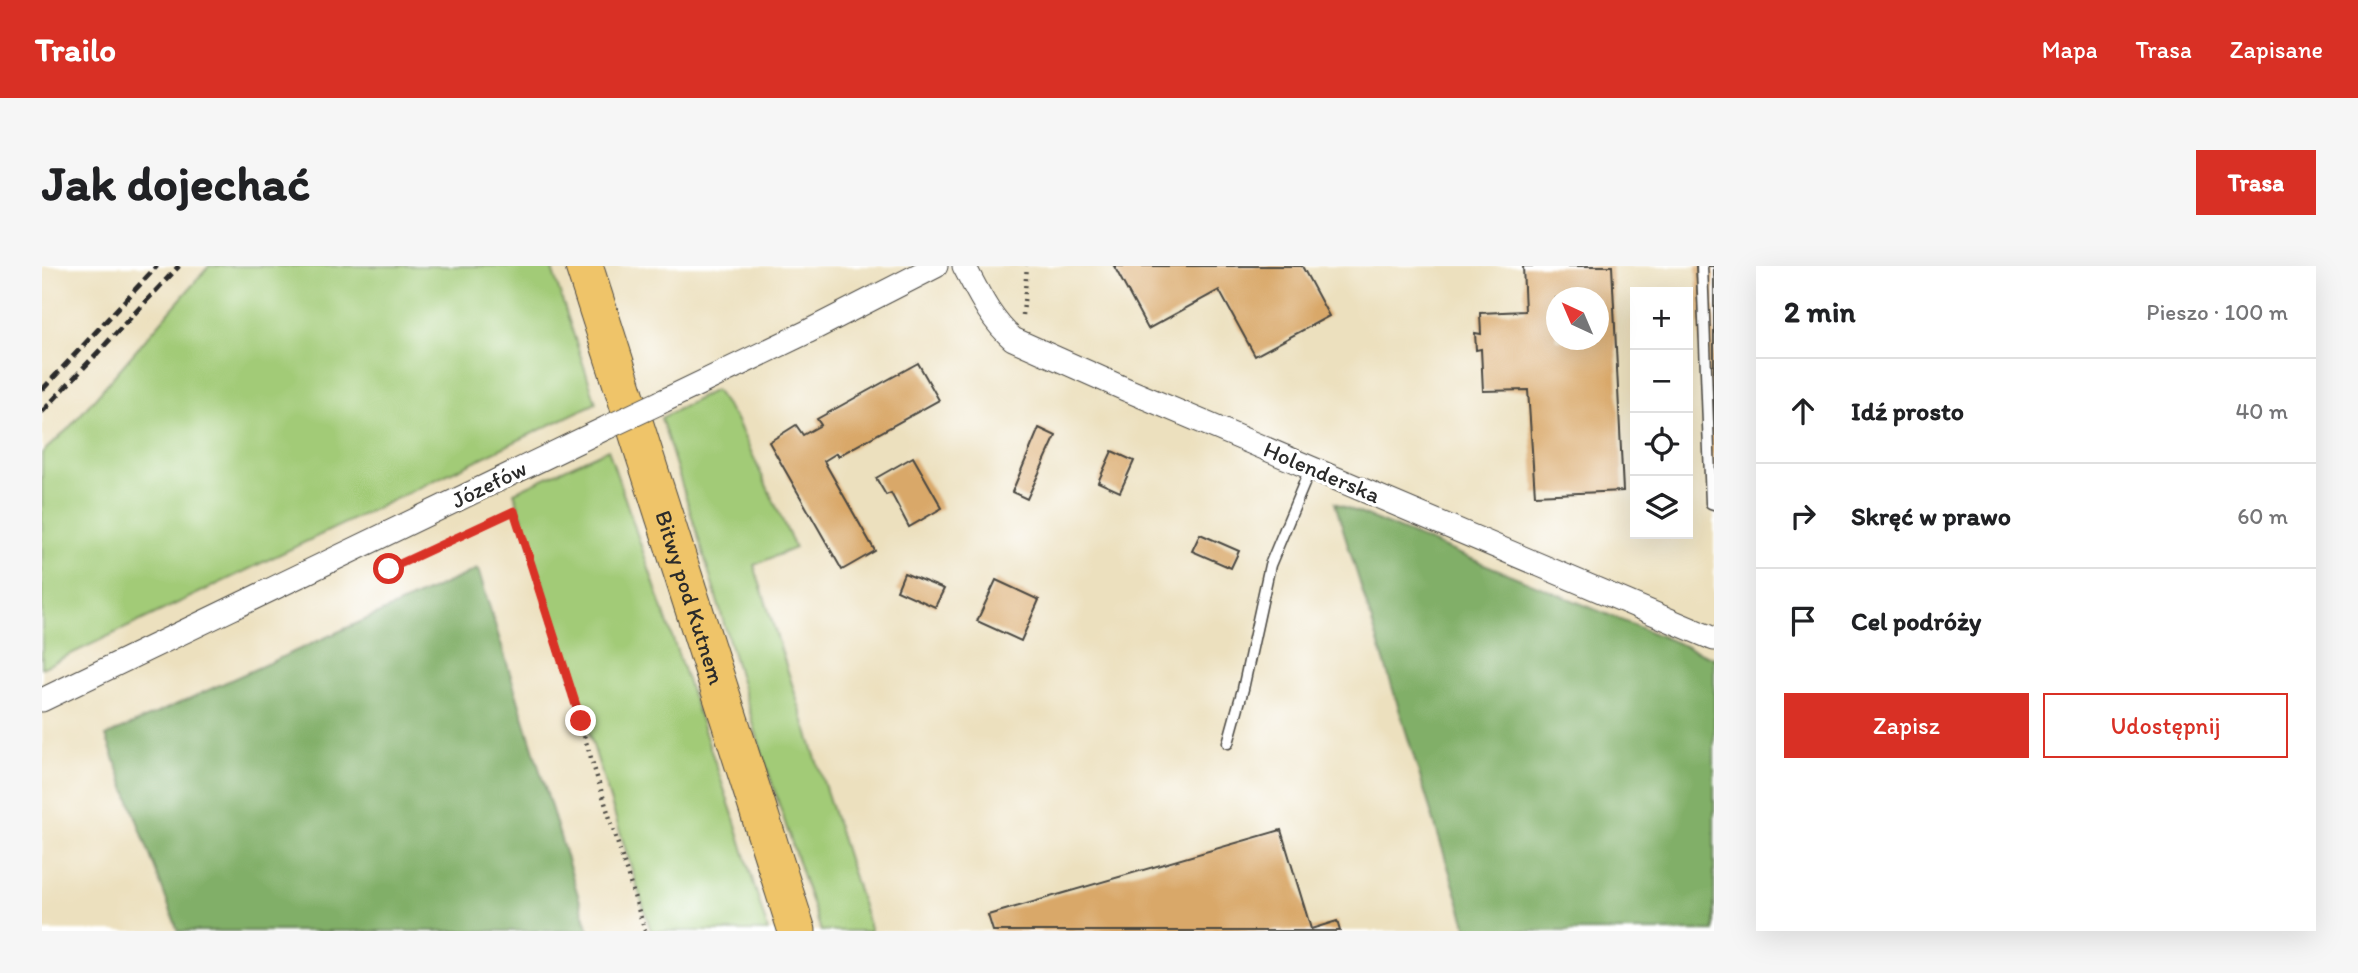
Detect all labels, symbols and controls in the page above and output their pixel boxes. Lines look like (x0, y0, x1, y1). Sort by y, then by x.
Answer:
text: Trailo (35, 30, 116, 69)
text: Mapa (2042, 35, 2098, 64)
text: Trasa (2136, 35, 2192, 64)
text: Zapisane (2230, 35, 2323, 64)
button: Trasa (2196, 150, 2316, 215)
text: Jak dojechać (42, 153, 310, 212)
north arrow (1546, 287, 1609, 350)
map controls (1630, 287, 1693, 539)
button: + (1630, 287, 1693, 350)
text: 2 min (1784, 293, 1855, 330)
text: Pieszo · 100 m (2146, 298, 2288, 326)
button: − (1630, 350, 1693, 413)
icon: ahead (1784, 392, 1822, 430)
text: Idź prosto (1851, 395, 1964, 427)
text: 40 m (2235, 397, 2288, 425)
button: locate (1630, 413, 1693, 476)
street label: Holenderska (1259, 435, 1385, 509)
street label: Józefów (447, 454, 531, 514)
button: layers (1630, 476, 1693, 539)
icon: right (1784, 497, 1822, 535)
text: Skręć w prawo (1851, 500, 2011, 532)
text: 60 m (2237, 502, 2288, 530)
street label: Bitwy pod Kutnem (649, 507, 731, 688)
route start (373, 553, 404, 584)
icon: arrive (1784, 602, 1822, 640)
text: Cel podróży (1851, 605, 1981, 637)
button: Zapisz (1784, 693, 2029, 758)
button: Udostępnij (2043, 693, 2288, 758)
route end (565, 705, 596, 736)

